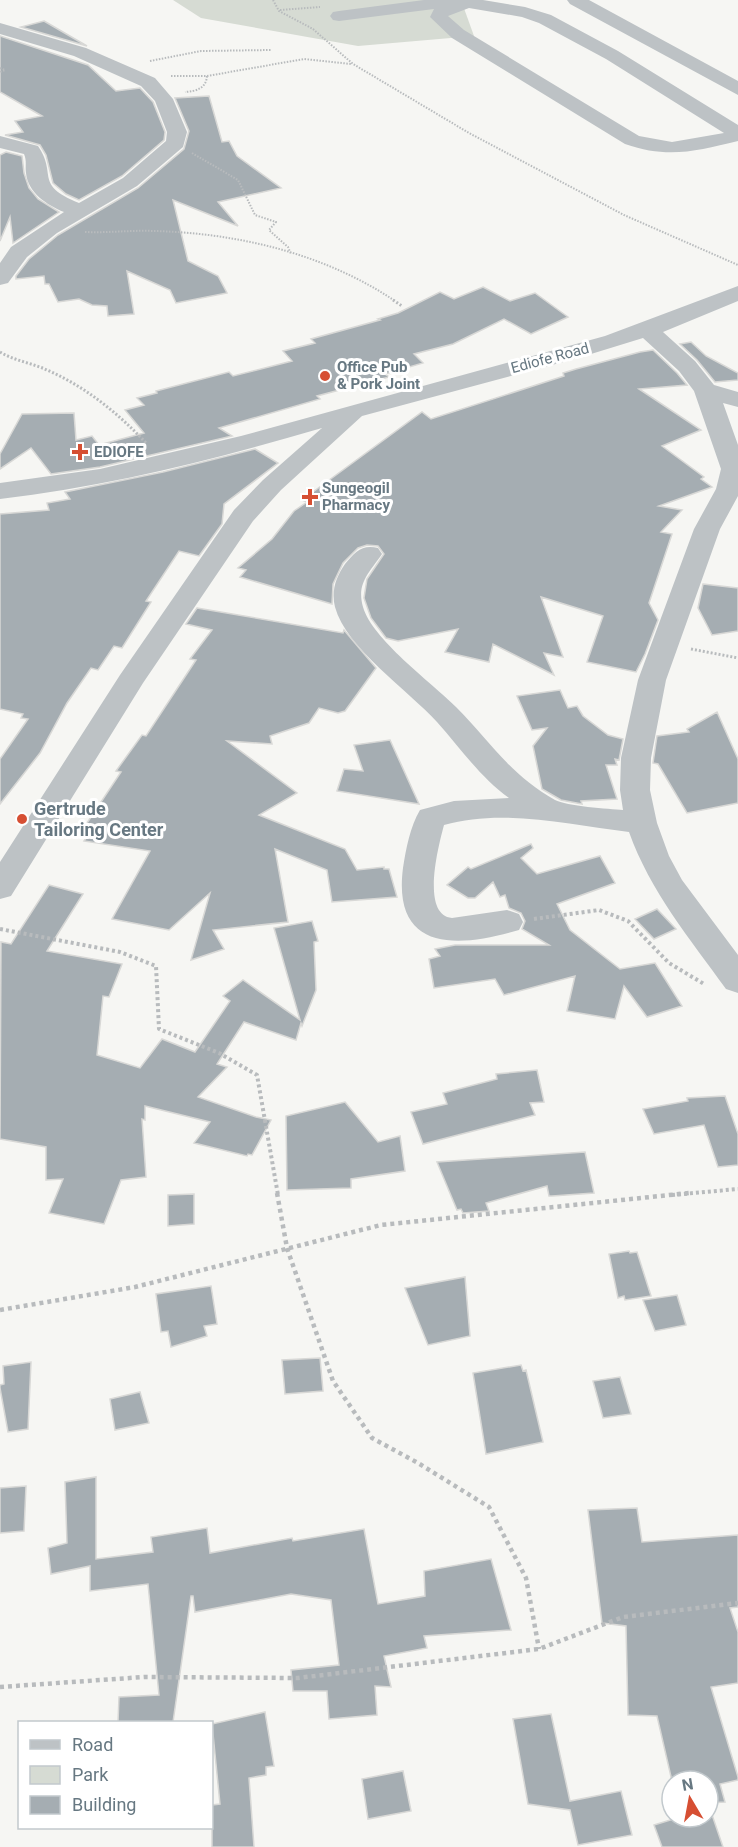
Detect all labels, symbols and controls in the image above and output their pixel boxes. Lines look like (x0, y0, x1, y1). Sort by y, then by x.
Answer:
street label: Ediofe Road (509, 339, 591, 377)
place label: Office Pub & Pork Joint (337, 358, 420, 393)
marker: Office Pub & Pork Joint (318, 369, 332, 383)
marker: EDIOFE (71, 443, 89, 461)
place label: EDIOFE (94, 443, 144, 461)
place label: Sungeogil Pharmacy (322, 479, 390, 514)
marker: Sungeogil Pharmacy (303, 490, 317, 504)
place label: Gertrude Tailoring Center (34, 798, 164, 840)
marker: Gertrude Tailoring Center (15, 812, 29, 826)
legend (18, 1721, 213, 1829)
text: Road (72, 1734, 113, 1755)
text: Park (72, 1764, 109, 1785)
north arrow (660, 1769, 720, 1829)
text: N (680, 1774, 695, 1795)
text: Building (72, 1794, 136, 1815)

